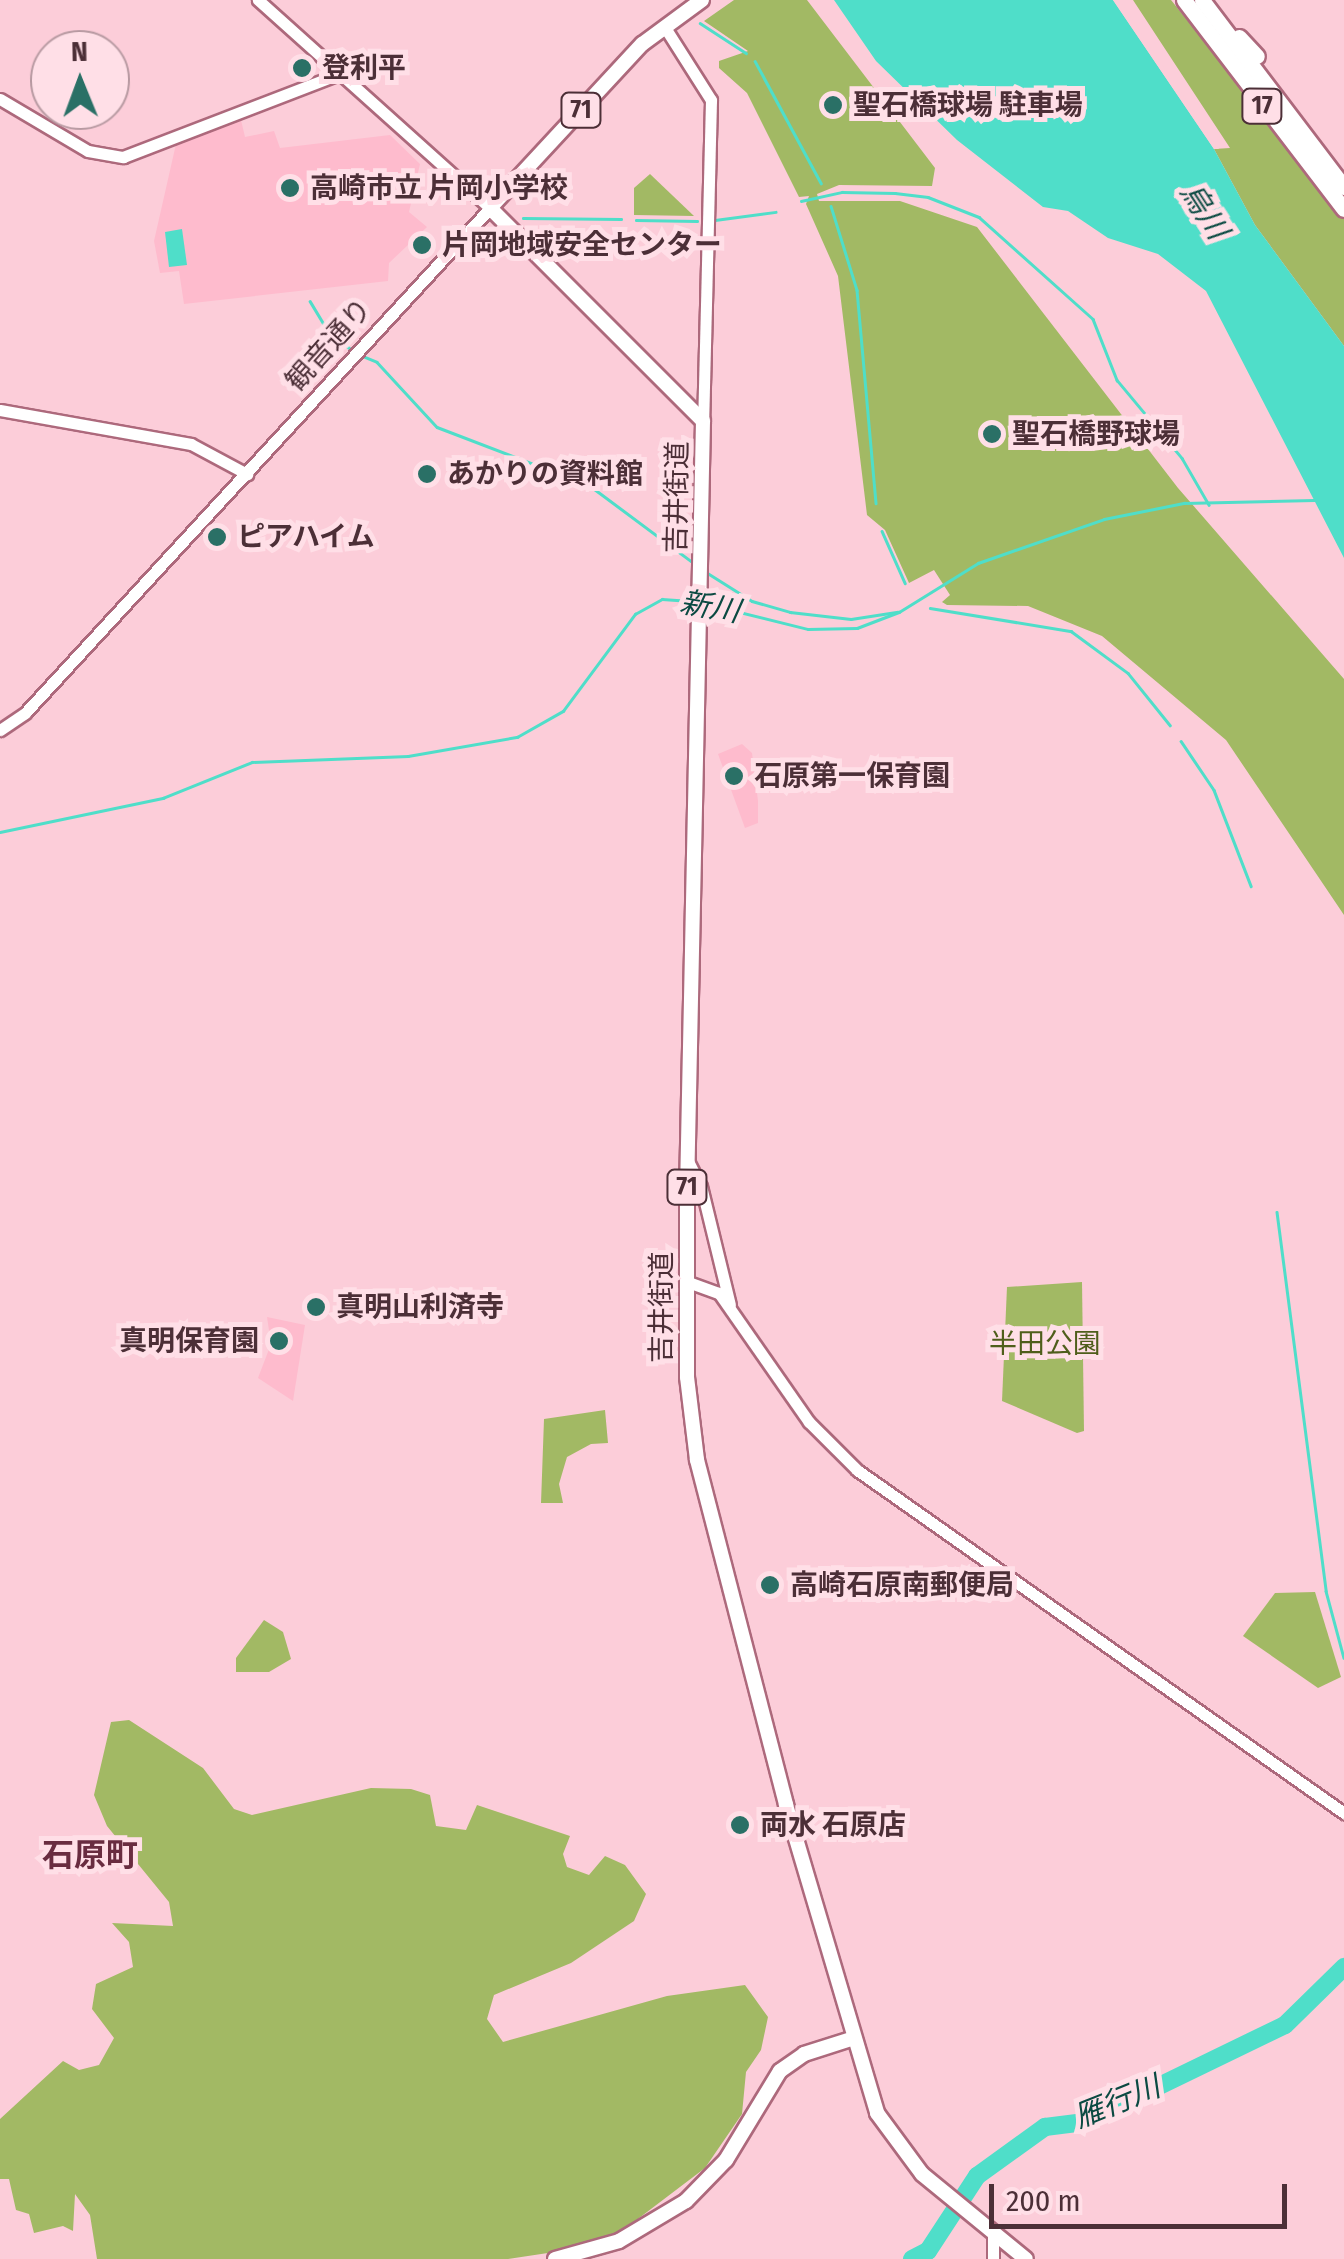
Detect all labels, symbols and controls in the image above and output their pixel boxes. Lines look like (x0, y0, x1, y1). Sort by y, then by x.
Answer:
north arrow (30, 30, 130, 130)
text: N (71, 35, 88, 68)
place label: 登利平 (322, 51, 406, 85)
marker: 登利平 (291, 57, 313, 79)
road number: 17 (1240, 86, 1284, 126)
place label: 聖石橋球場 駐車場 (853, 88, 1083, 122)
road number: 71 (558, 90, 604, 130)
marker: 聖石橋球場 駐車場 (822, 94, 844, 116)
place label: 高崎市立 片岡小学校 (310, 171, 568, 205)
water label: 烏川 (1173, 176, 1235, 246)
marker: 高崎市立 片岡小学校 (279, 177, 301, 199)
place label: 片岡地域安全センター (442, 228, 722, 262)
marker: 片岡地域安全センター (411, 234, 433, 256)
street label: 観音通り (279, 292, 379, 398)
place label: 聖石橋野球場 (1012, 417, 1180, 451)
marker: 聖石橋野球場 (981, 423, 1003, 445)
street label: 吉井街道 (659, 441, 695, 553)
place label: あかりの資料館 (447, 457, 643, 491)
marker: あかりの資料館 (416, 463, 438, 485)
place label: ピアハイム (237, 520, 377, 554)
marker: ピアハイム (206, 526, 228, 548)
water label: 新川 (677, 584, 743, 630)
place label: 石原第一保育園 (754, 759, 950, 793)
marker: 石原第一保育園 (723, 765, 745, 787)
road number: 71 (664, 1167, 710, 1207)
street label: 吉井街道 (645, 1251, 679, 1363)
place label: 真明山利済寺 (336, 1290, 504, 1324)
marker: 真明山利済寺 (305, 1296, 327, 1318)
place label: 真明保育園 (119, 1324, 259, 1358)
park label: 半田公園 (989, 1327, 1101, 1361)
marker: 真明保育園 (268, 1330, 290, 1352)
place label: 高崎石原南郵便局 (790, 1568, 1014, 1602)
marker: 高崎石原南郵便局 (759, 1574, 781, 1596)
place label: 両水 石原店 (760, 1808, 906, 1842)
marker: 両水 石原店 (729, 1814, 751, 1836)
district label: 石原町 (42, 1836, 138, 1874)
water label: 雁行川 (1069, 2068, 1165, 2136)
scale bar (994, 2164, 1292, 2226)
text: 200 m (1006, 2183, 1081, 2219)

